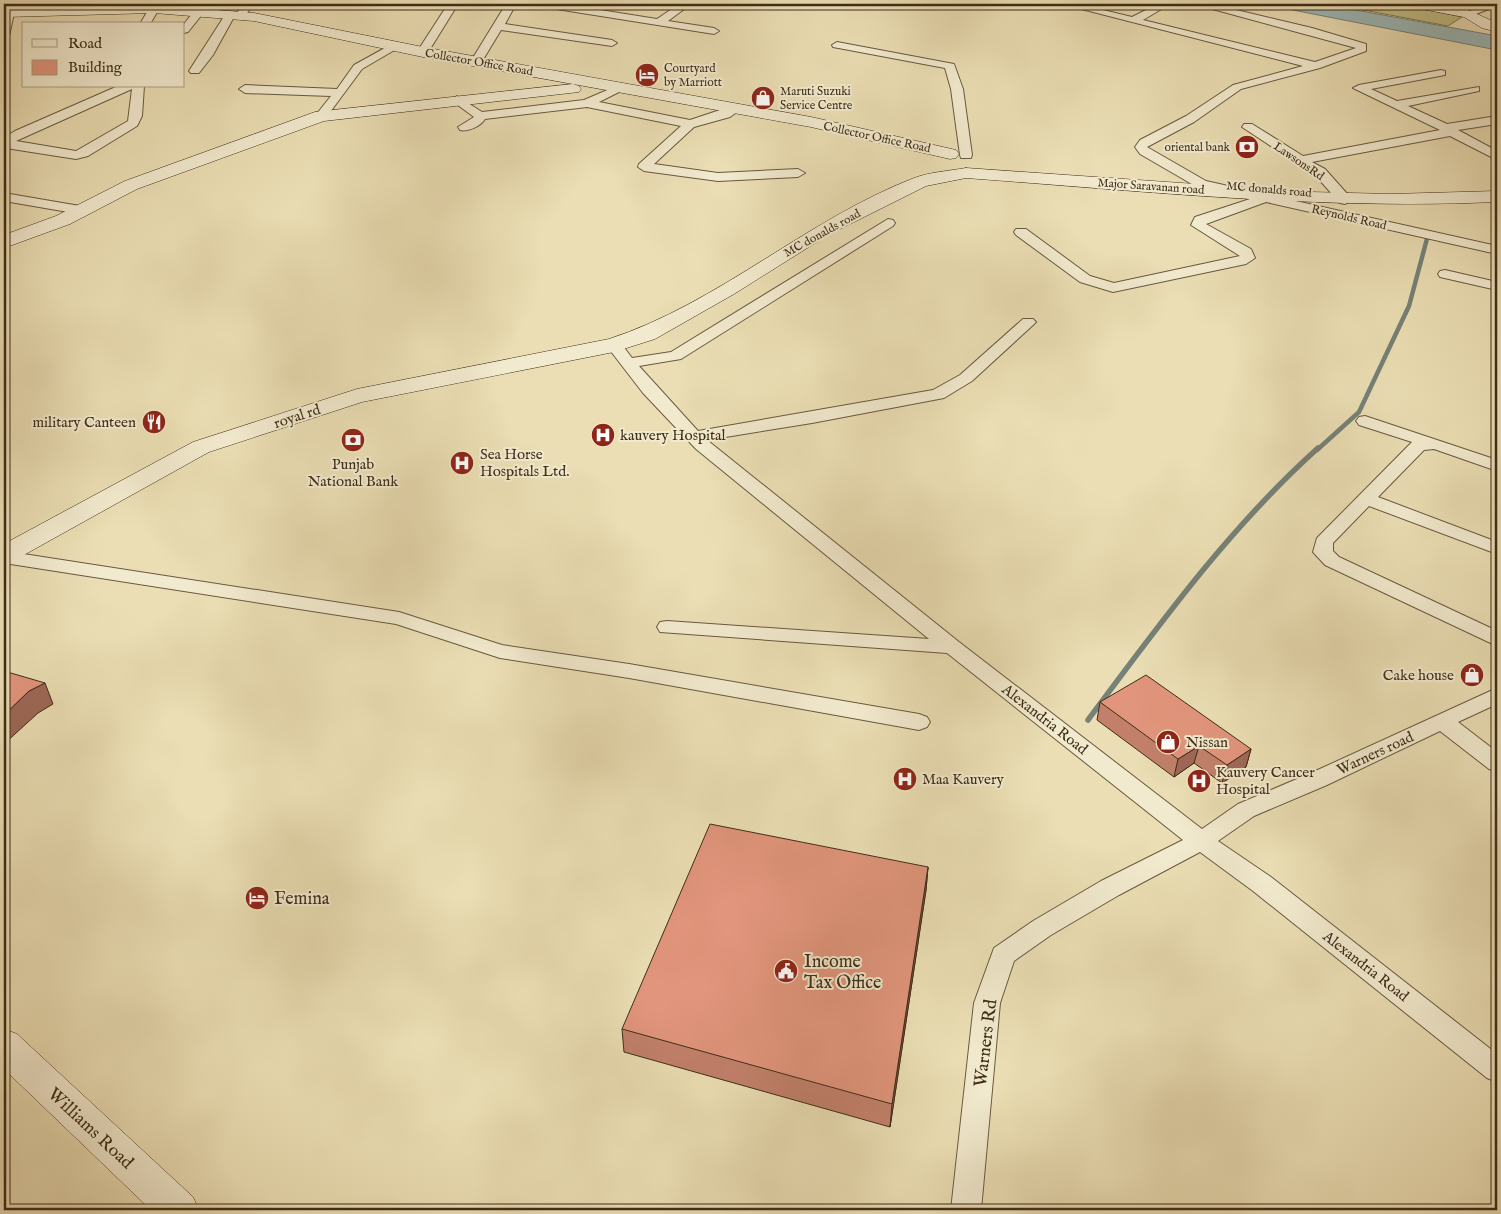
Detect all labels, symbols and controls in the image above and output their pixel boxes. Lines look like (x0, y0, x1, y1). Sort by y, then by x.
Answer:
legend (22, 22, 185, 88)
text: Road (68, 34, 103, 53)
street label: Collector Office Road (424, 46, 535, 79)
text: Building (68, 58, 123, 77)
place label: Courtyard by Marriott (664, 61, 722, 90)
hotel icon: Courtyard by Marriott (634, 62, 660, 88)
place label: Maruti Suzuki Service Centre (780, 84, 853, 113)
shop icon: Maruti Suzuki Service Centre (750, 85, 776, 111)
street label: Collector Office Road (822, 119, 933, 156)
bank icon: oriental bank (1234, 134, 1260, 160)
street label: LawsonsRd (1270, 139, 1327, 184)
place label: oriental bank (1165, 140, 1231, 155)
street label: Major Saravanan road (1097, 175, 1206, 198)
street label: MC donalds road (1226, 178, 1313, 201)
street label: Reynolds Road (1310, 202, 1389, 234)
street label: MC donalds road (781, 206, 864, 261)
street label: royal rd (271, 400, 324, 433)
restaurant icon: military Canteen (141, 409, 167, 435)
place label: military Canteen (32, 413, 136, 432)
hospital icon: kauvery Hospital (590, 422, 616, 448)
place label: kauvery Hospital (620, 426, 727, 445)
bank icon: Punjab National Bank (340, 427, 366, 453)
place label: Sea Horse Hospitals Ltd. (480, 445, 570, 481)
hospital icon: Sea Horse Hospitals Ltd. (449, 450, 475, 476)
place label: Punjab National Bank (308, 455, 399, 491)
shop icon: Cake house (1459, 662, 1485, 688)
place label: Cake house (1383, 666, 1454, 685)
street label: Alexandria Road (997, 679, 1092, 760)
street label: Warners road (1334, 727, 1417, 779)
shop icon: Nissan (1155, 729, 1181, 755)
place label: Nissan (1186, 733, 1228, 752)
place label: Kauvery Cancer Hospital (1216, 763, 1315, 799)
hospital icon: Maa Kauvery (892, 766, 918, 792)
hospital icon: Kauvery Cancer Hospital (1186, 768, 1212, 794)
place label: Maa Kauvery (922, 770, 1004, 789)
hotel icon: Femina (244, 885, 270, 911)
place label: Femina (274, 888, 330, 911)
street label: Alexandria Road (1318, 926, 1413, 1007)
place label: Income Tax Office (804, 951, 881, 995)
public building icon: Income Tax Office (773, 958, 799, 984)
street label: Warners Rd (970, 998, 1003, 1088)
street label: Williams Road (42, 1083, 138, 1175)

